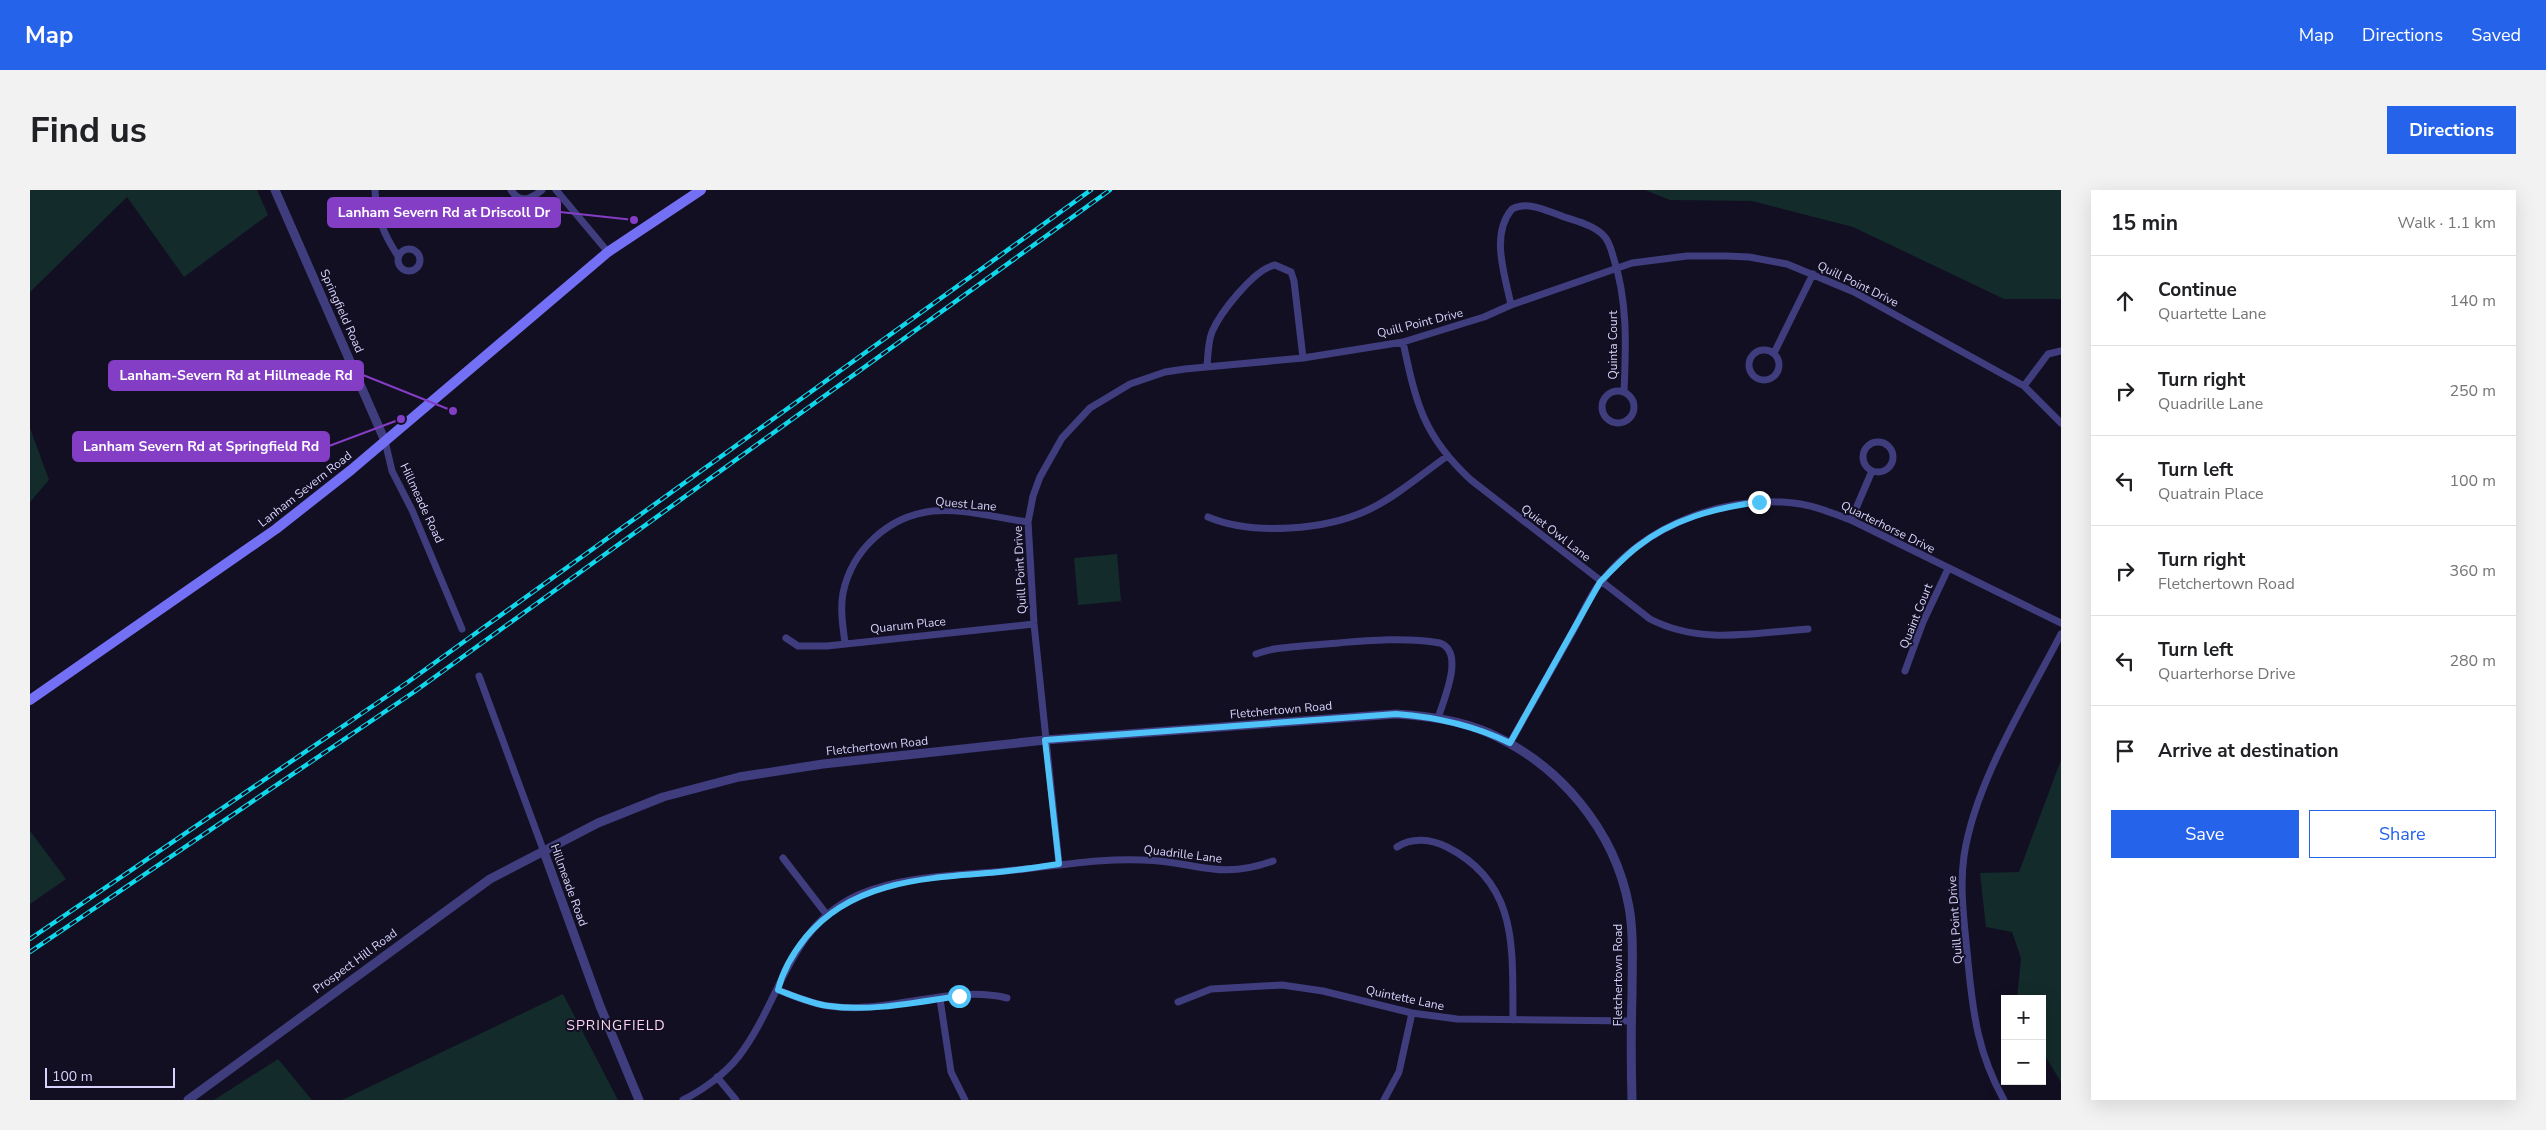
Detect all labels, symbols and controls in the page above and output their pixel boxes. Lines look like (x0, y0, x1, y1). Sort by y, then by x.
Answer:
text: Map (25, 19, 73, 51)
text: Map (2299, 23, 2334, 47)
text: Directions (2362, 23, 2443, 47)
text: Saved (2471, 23, 2521, 47)
button: Directions (2387, 106, 2516, 154)
text: Find us (30, 107, 147, 154)
callout: Lanham Severn Rd at Driscoll Dr (328, 198, 560, 227)
text: Lanham Severn Rd at Driscoll Dr (338, 203, 551, 222)
text: 15 min (2111, 209, 2178, 237)
text: Walk · 1.1 km (2398, 212, 2496, 234)
street label: Quill Point Drive (1815, 257, 1901, 311)
street label: Springfield Road (316, 267, 368, 355)
text: Continue (2158, 277, 2237, 303)
icon: ahead (2111, 287, 2139, 315)
text: 140 m (2449, 290, 2496, 312)
text: Quartette Lane (2158, 303, 2266, 325)
street label: Quill Point Drive (1375, 305, 1465, 341)
street label: Quinta Court (1605, 310, 1621, 380)
callout: Lanham-Severn Rd at Hillmeade Rd (109, 361, 363, 390)
text: Lanham-Severn Rd at Hillmeade Rd (119, 366, 353, 385)
text: Turn right (2158, 367, 2245, 393)
icon: right (2111, 377, 2139, 405)
text: 250 m (2449, 380, 2496, 402)
text: Quadrille Lane (2158, 393, 2263, 415)
callout: Lanham Severn Rd at Springfield Rd (73, 432, 329, 461)
text: Lanham Severn Rd at Springfield Rd (83, 437, 319, 456)
street label: Lanham Severn Road (255, 447, 355, 531)
text: Turn left (2158, 457, 2233, 483)
street label: Hillmeade Road (396, 460, 448, 546)
icon: left (2111, 467, 2139, 495)
text: 100 m (2449, 470, 2496, 492)
text: Quatrain Place (2158, 483, 2263, 505)
route end (1748, 491, 1771, 514)
street label: Quest Lane (935, 493, 997, 515)
street label: Quarterhorse Drive (1838, 497, 1938, 557)
street label: Quiet Owl Lane (1518, 501, 1594, 565)
street label: Quill Point Drive (1010, 526, 1030, 614)
text: Turn right (2158, 547, 2245, 573)
icon: right (2111, 557, 2139, 585)
text: 360 m (2449, 560, 2496, 582)
text: Fletchertown Road (2158, 573, 2295, 595)
street label: Quaint Court (1896, 580, 1937, 651)
street label: Quarum Place (869, 613, 947, 637)
text: Turn left (2158, 637, 2233, 663)
icon: left (2111, 647, 2139, 675)
text: 280 m (2449, 650, 2496, 672)
text: Quarterhorse Drive (2158, 663, 2296, 685)
street label: Fletchertown Road (1229, 698, 1333, 722)
street label: Fletchertown Road (825, 733, 929, 759)
icon: arrive (2111, 737, 2139, 765)
text: Arrive at destination (2158, 738, 2339, 764)
button: Save (2111, 810, 2299, 858)
button: Share (2309, 810, 2496, 858)
street label: Quadrille Lane (1143, 841, 1223, 867)
street label: Hillmeade Road (547, 842, 591, 928)
street label: Quill Point Drive (1944, 875, 1966, 965)
street label: Fletchertown Road (1610, 924, 1626, 1026)
street label: Prospect Hill Road (310, 925, 400, 997)
street label: Quintette Lane (1364, 982, 1446, 1014)
route start (948, 985, 971, 1008)
map controls (2001, 995, 2046, 1085)
button: + (2001, 995, 2046, 1040)
district label: SPRINGFIELD (566, 1016, 666, 1035)
button: − (2001, 1040, 2046, 1085)
scale bar (45, 1065, 175, 1088)
text: 100 m (52, 1067, 93, 1086)

